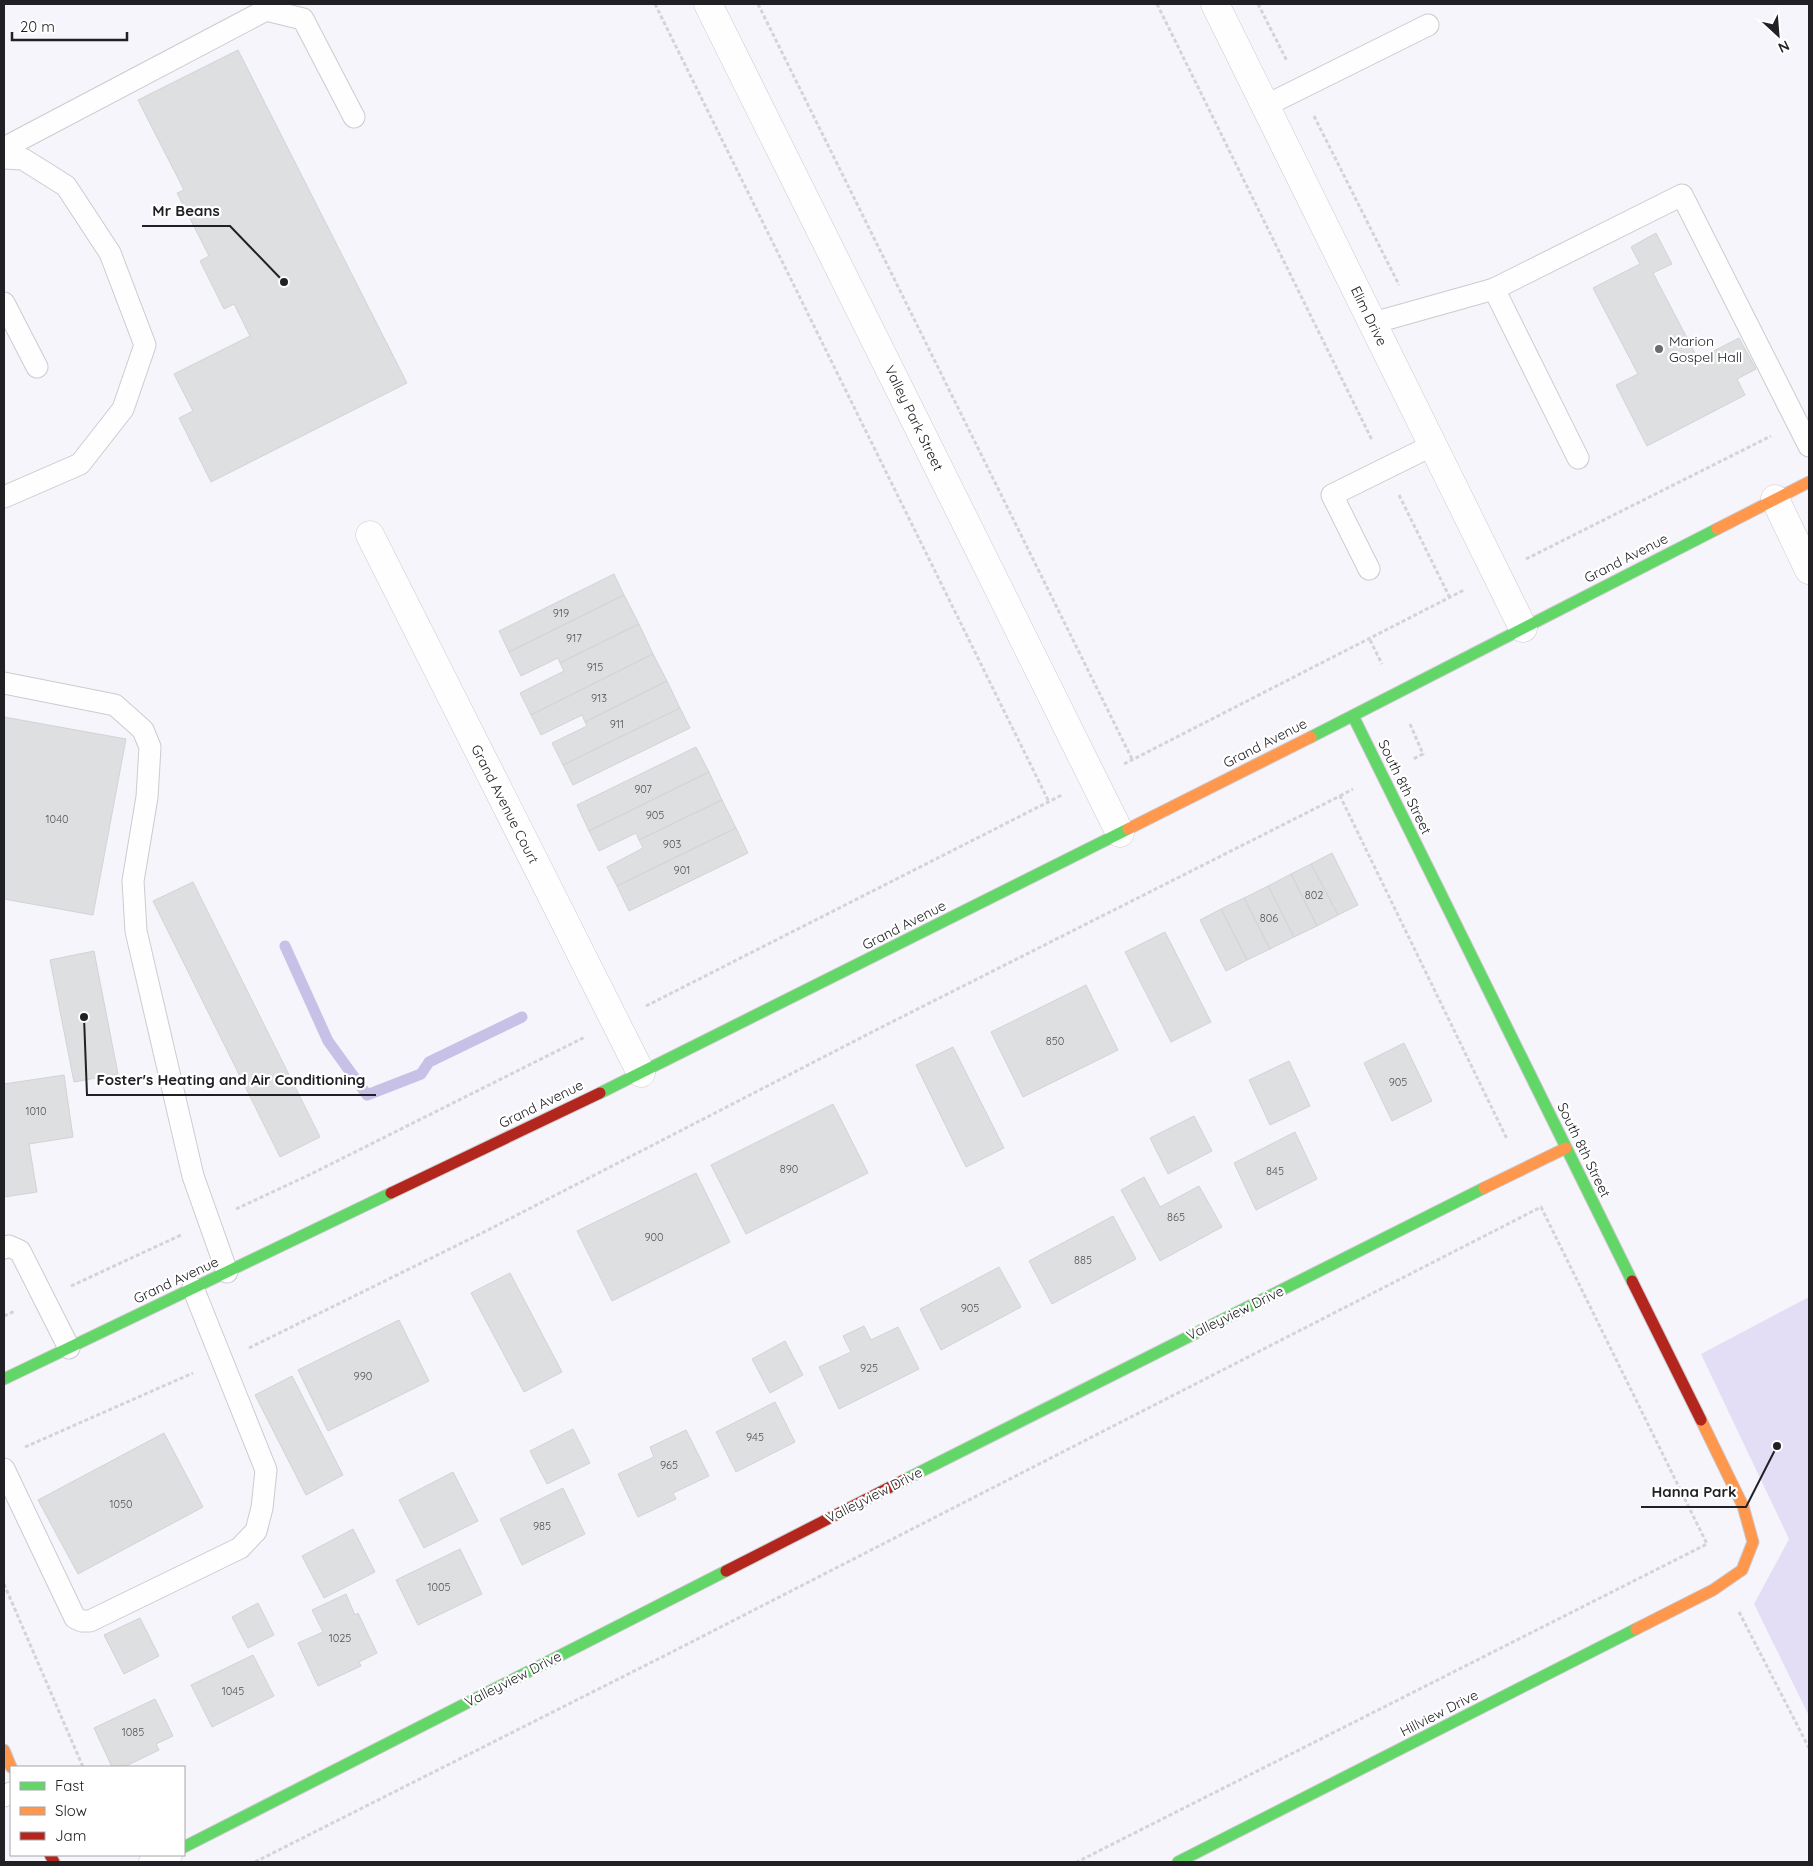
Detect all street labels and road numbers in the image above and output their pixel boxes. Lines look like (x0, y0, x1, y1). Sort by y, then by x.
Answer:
street label: Elim Drive (1347, 283, 1391, 349)
street label: Valley Park Street (881, 362, 947, 474)
street label: Grand Avenue (1581, 529, 1671, 587)
street label: Grand Avenue (1220, 714, 1310, 772)
street label: South 8th Street (1374, 737, 1436, 838)
street label: Grand Avenue Court (467, 741, 543, 867)
street label: Grand Avenue (859, 896, 949, 954)
street label: Grand Avenue (496, 1076, 586, 1132)
street label: South 8th Street (1553, 1100, 1615, 1201)
street label: Grand Avenue (131, 1252, 221, 1308)
street label: Valleyview Drive (1183, 1282, 1287, 1344)
street label: Valleyview Drive (823, 1463, 925, 1527)
street label: Valleyview Drive (462, 1647, 564, 1711)
street label: Hillview Drive (1397, 1686, 1481, 1740)

